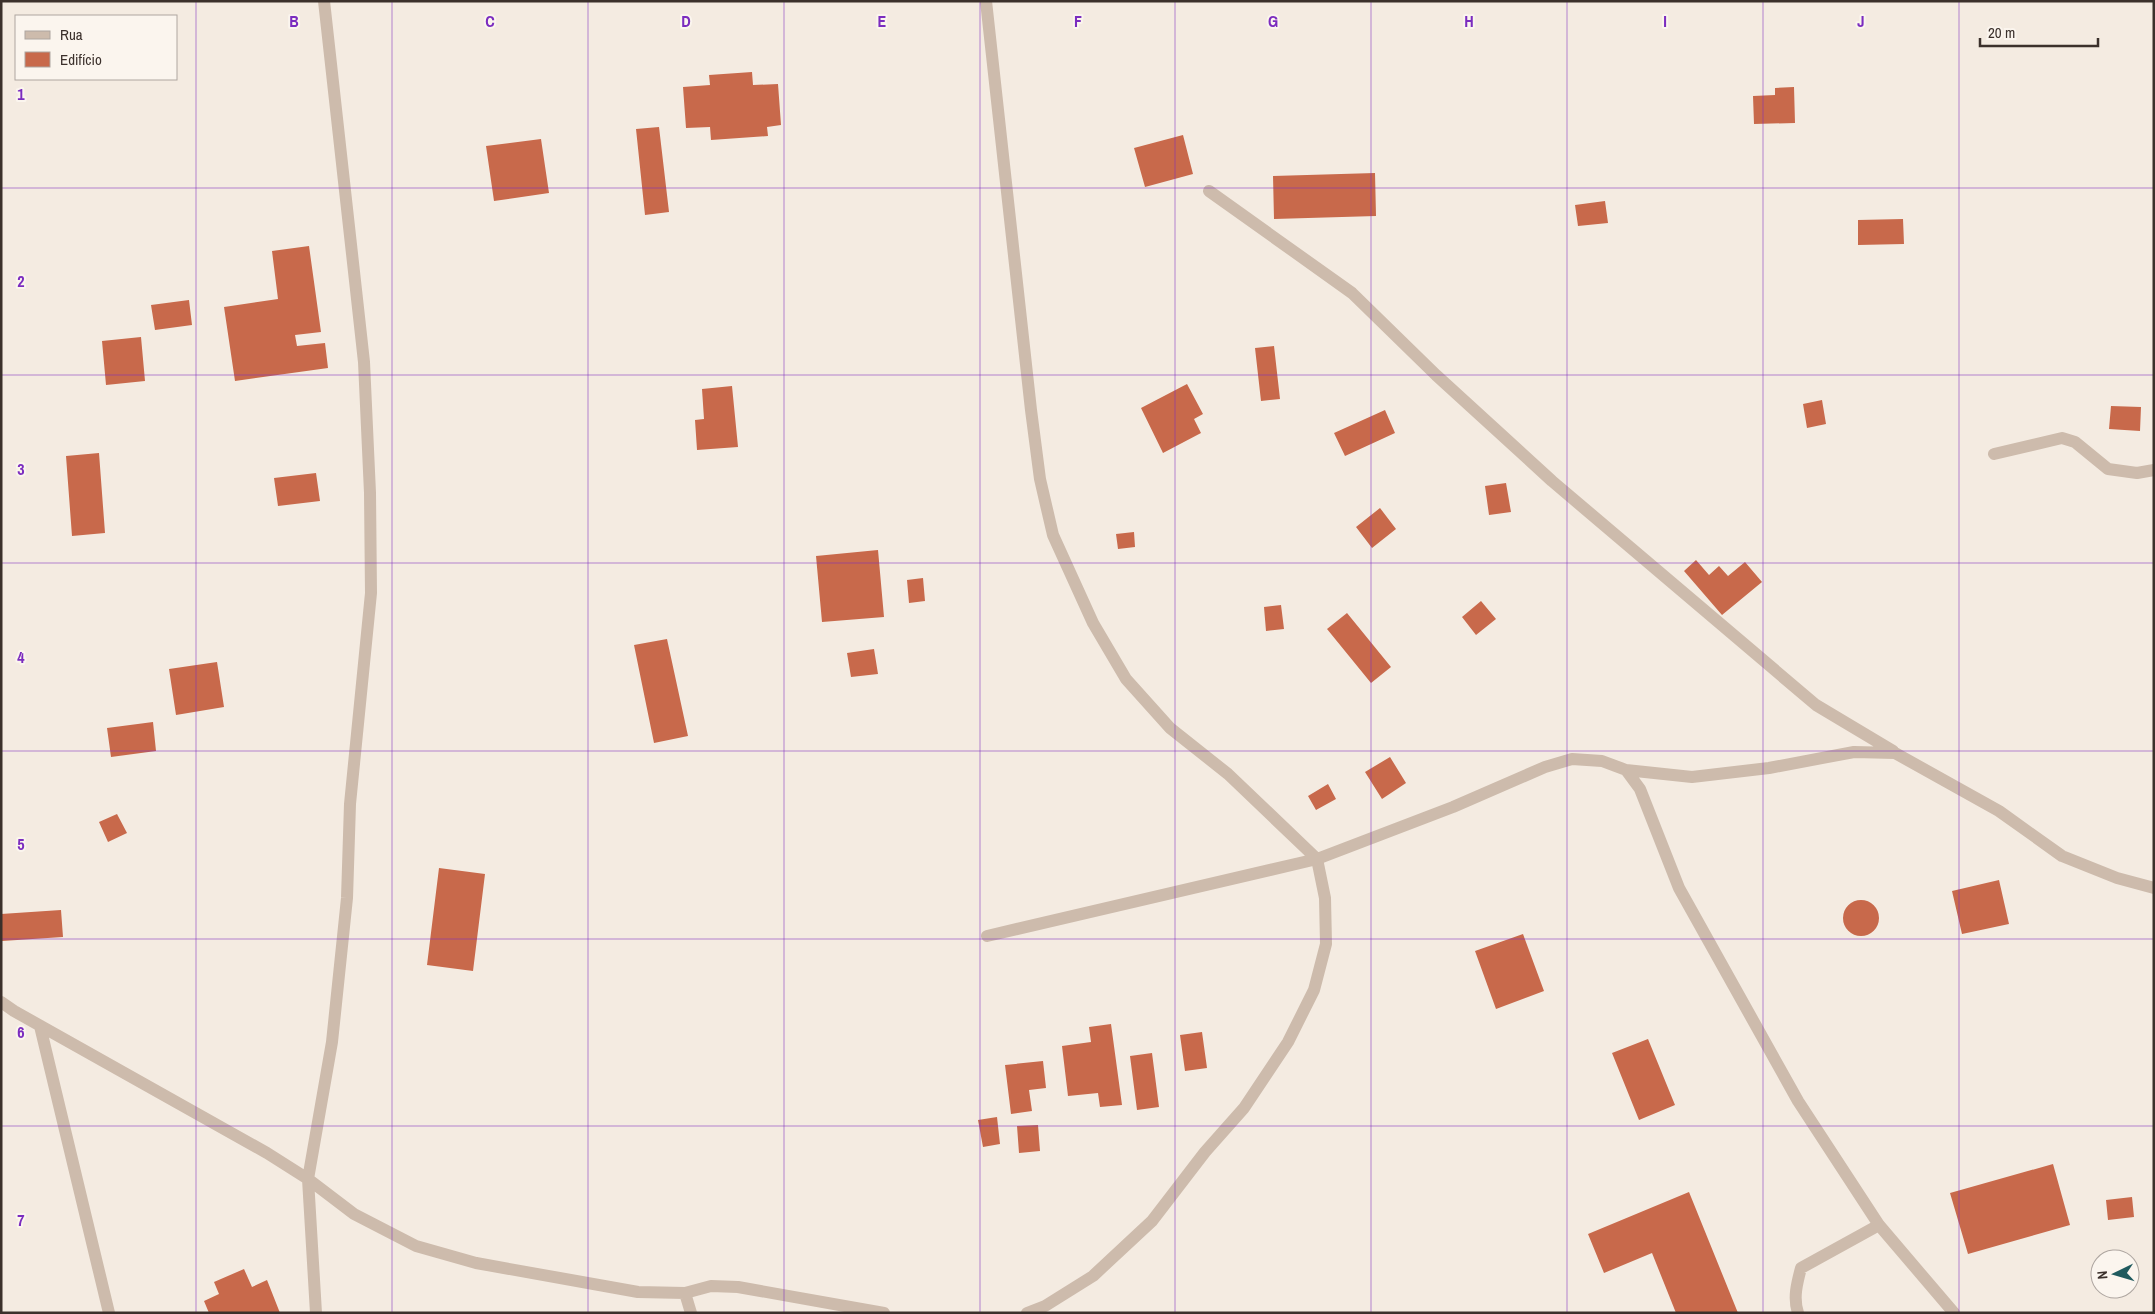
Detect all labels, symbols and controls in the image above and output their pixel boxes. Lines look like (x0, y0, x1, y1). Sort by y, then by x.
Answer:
text: B (289, 10, 299, 32)
text: C (485, 10, 495, 32)
text: D (681, 10, 691, 32)
text: E (878, 10, 887, 32)
text: F (1074, 10, 1082, 32)
text: G (1268, 10, 1278, 32)
text: H (1464, 10, 1474, 32)
text: I (1663, 10, 1667, 32)
text: J (1857, 10, 1865, 32)
legend (15, 15, 178, 80)
scale bar (1980, 15, 2098, 47)
text: 20 m (1988, 22, 2015, 43)
text: Rua (60, 24, 83, 45)
text: Edifício (60, 49, 102, 70)
text: 1 (17, 83, 25, 105)
text: 2 (17, 270, 25, 292)
text: 3 (17, 458, 25, 480)
text: 4 (17, 646, 25, 668)
text: 5 (17, 833, 25, 855)
text: 6 (17, 1021, 25, 1043)
text: 7 (17, 1209, 25, 1231)
north arrow (2090, 1249, 2140, 1299)
text: N (2093, 1270, 2111, 1280)

